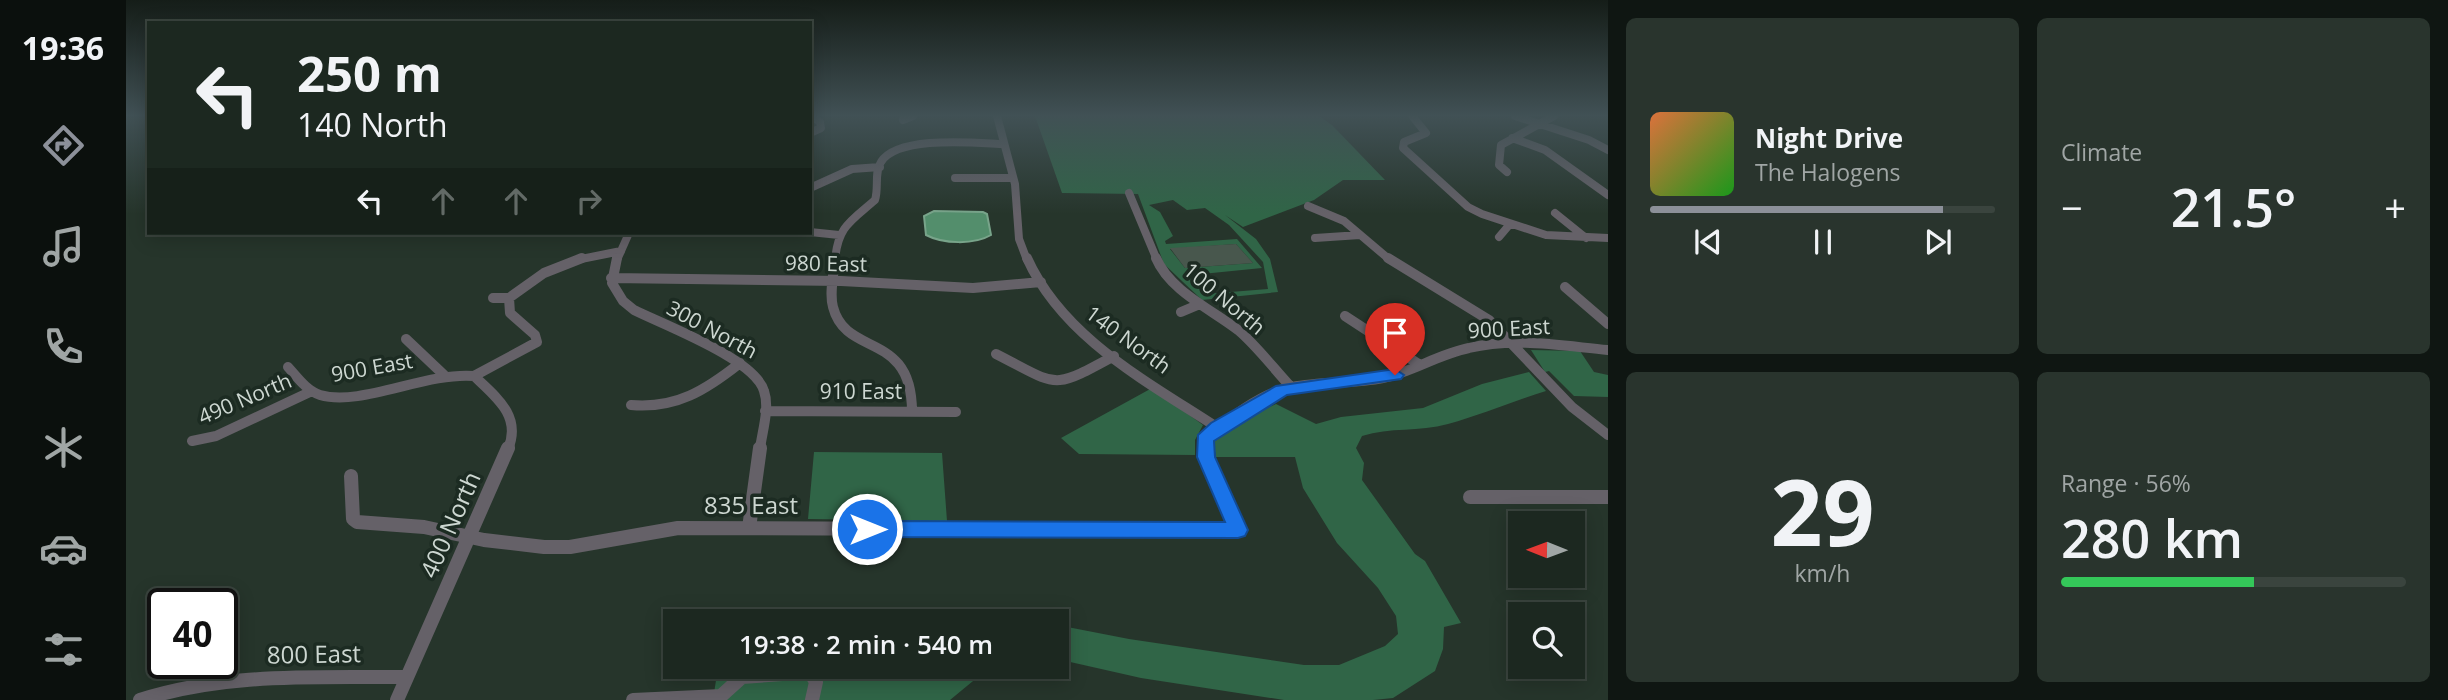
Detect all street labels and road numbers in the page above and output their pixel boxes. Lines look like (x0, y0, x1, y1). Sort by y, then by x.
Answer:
street label: 980 East (785, 248, 867, 278)
street label: 100 North (1178, 256, 1272, 341)
street label: 300 North (662, 294, 763, 365)
street label: 140 North (1080, 299, 1177, 380)
street label: 900 East (1467, 312, 1551, 344)
street label: 900 East (329, 346, 415, 388)
street label: 490 North (194, 366, 296, 430)
street label: 910 East (820, 377, 902, 405)
street label: 400 North (412, 466, 488, 583)
street label: 835 East (704, 488, 798, 521)
street label: 800 East (267, 636, 361, 671)

